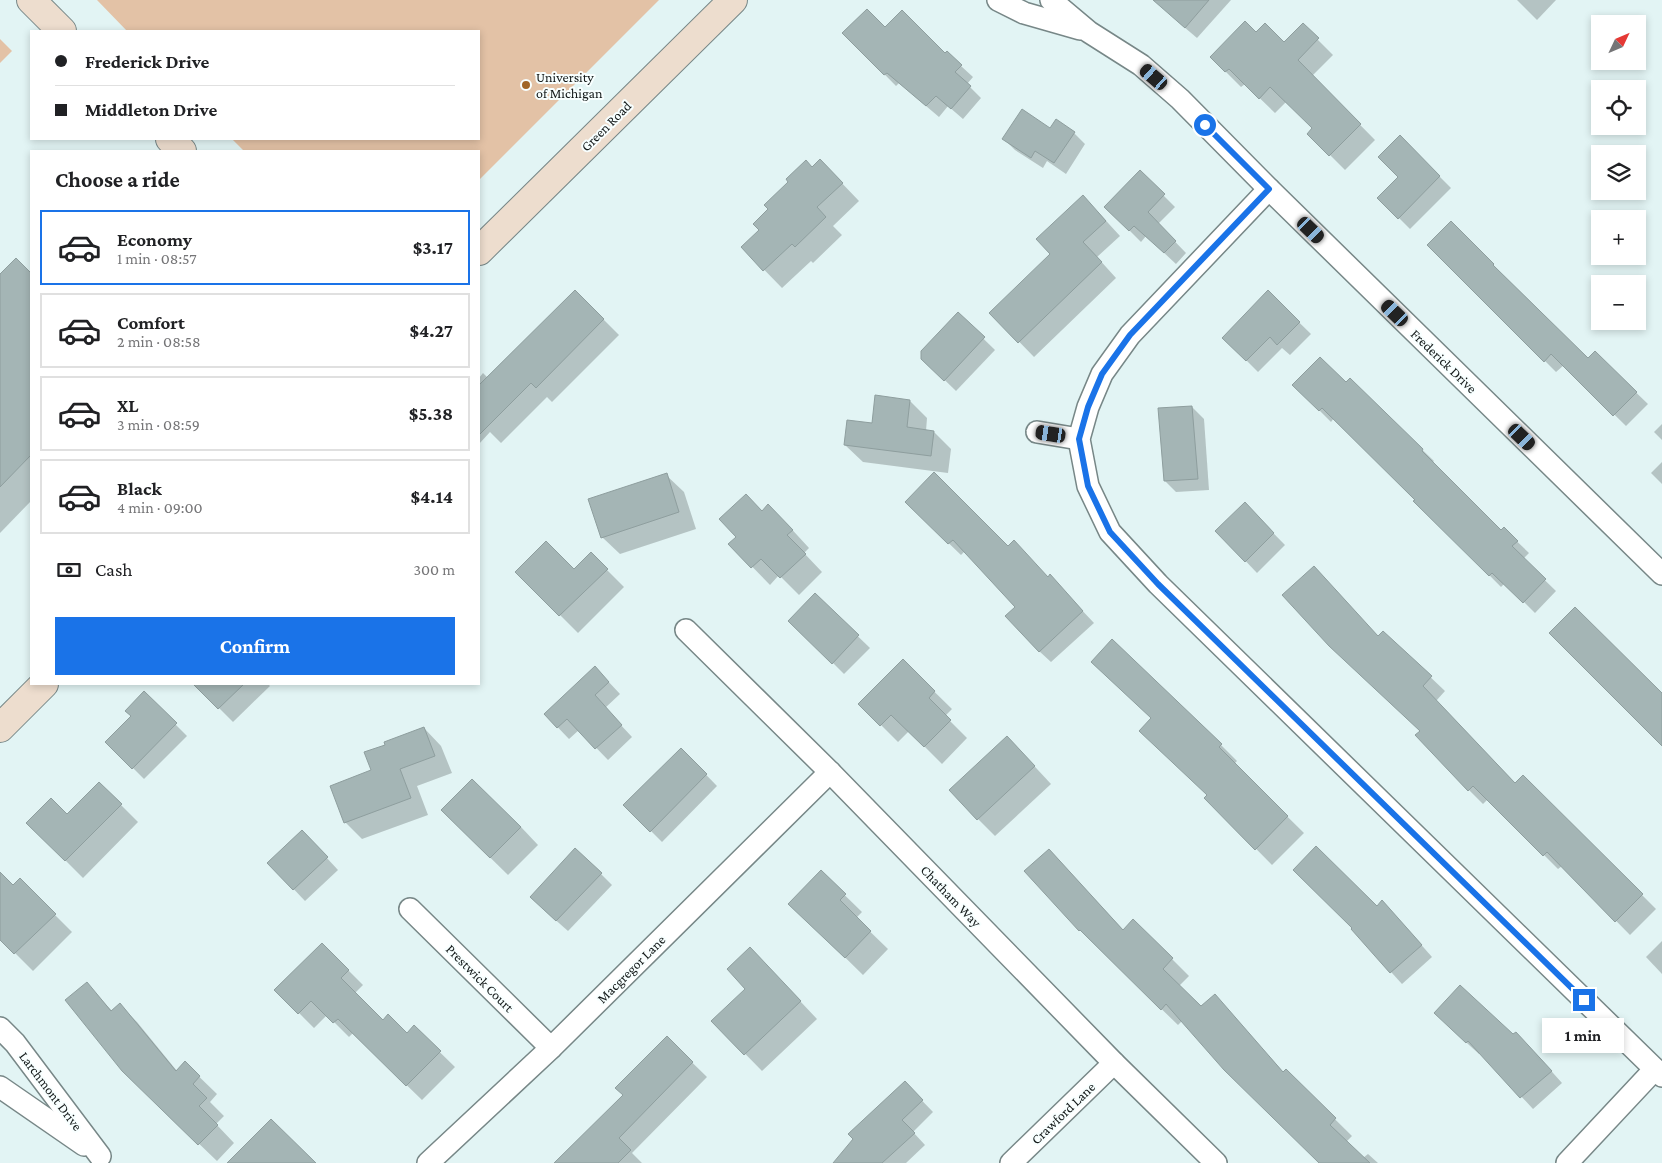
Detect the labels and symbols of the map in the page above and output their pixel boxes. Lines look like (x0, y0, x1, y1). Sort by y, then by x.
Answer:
north arrow (1591, 15, 1646, 70)
car (1137, 61, 1170, 93)
place label: University of Michigan (536, 69, 603, 101)
marker: University of Michigan (520, 79, 532, 91)
street label: Green Road (578, 97, 635, 154)
route start (1194, 114, 1216, 136)
car (1295, 214, 1327, 246)
car (1379, 297, 1411, 329)
street label: Frederick Drive (1408, 326, 1480, 396)
car (1506, 421, 1538, 453)
car (1035, 424, 1066, 444)
street label: Chatham Way (918, 862, 985, 931)
street label: Macgregor Lane (594, 932, 668, 1006)
street label: Prestwick Court (443, 941, 517, 1015)
route end (1573, 989, 1595, 1011)
callout: 1 min (1543, 1018, 1625, 1052)
street label: Larchmont Drive (16, 1048, 86, 1134)
street label: Crawford Lane (1028, 1079, 1098, 1147)

